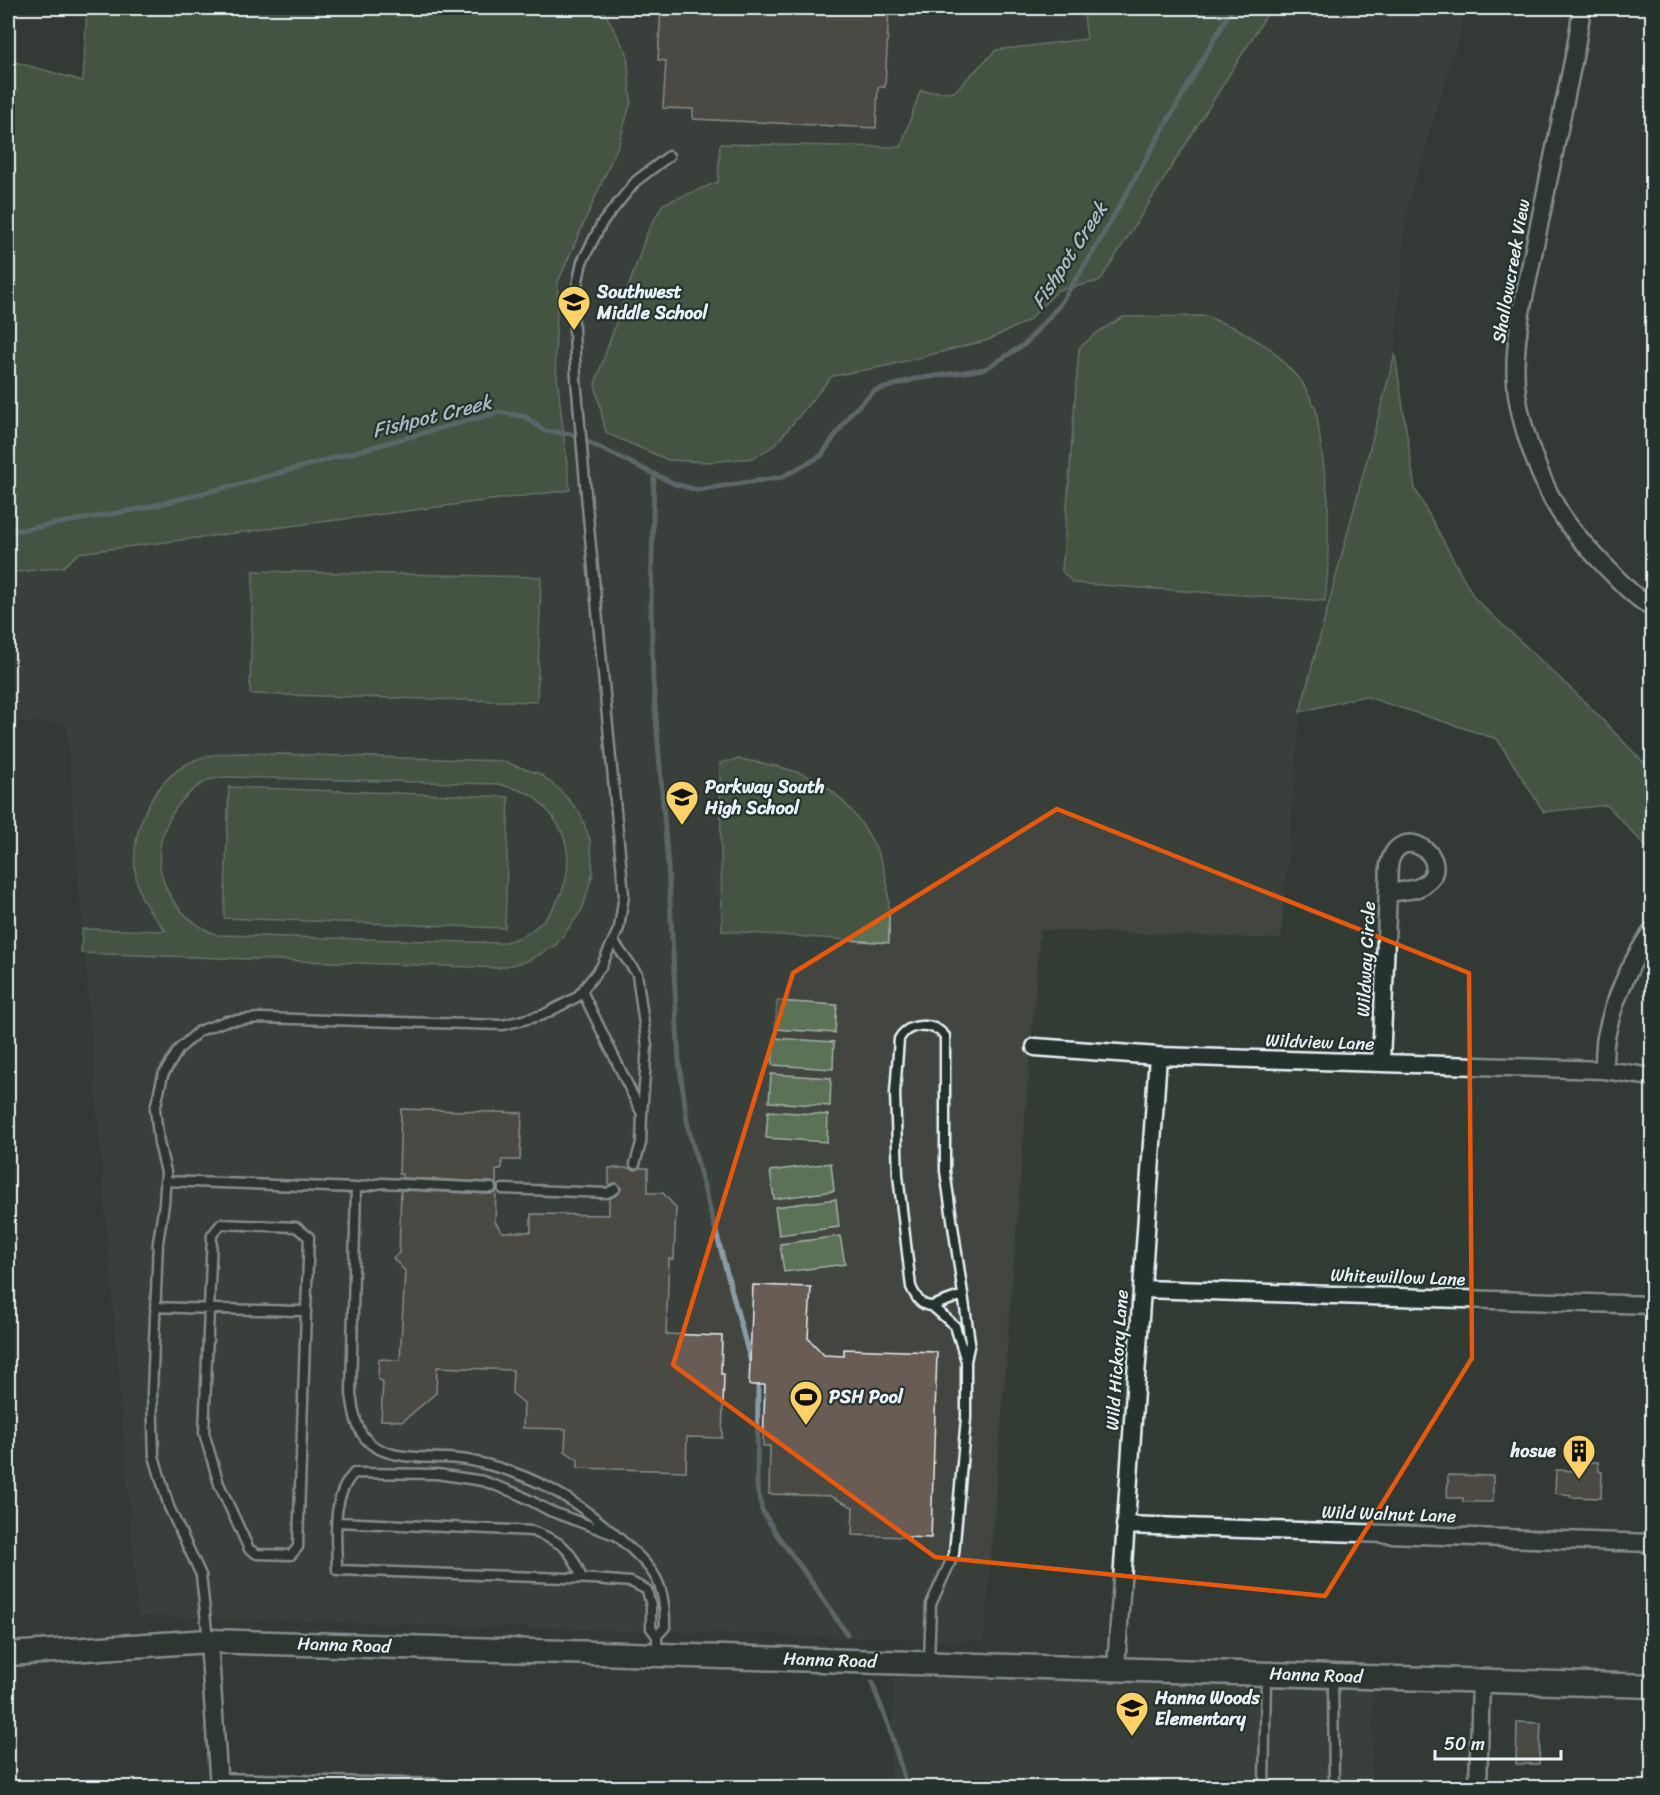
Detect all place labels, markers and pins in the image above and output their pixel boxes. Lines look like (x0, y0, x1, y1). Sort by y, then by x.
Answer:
place label: Southwest Middle School (596, 276, 708, 329)
school or university icon: Southwest Middle School (556, 284, 592, 331)
place label: Parkway South High School (704, 771, 825, 824)
school or university icon: Parkway South High School (664, 779, 700, 826)
sports icon: PSH Pool (788, 1379, 824, 1426)
place label: PSH Pool (829, 1381, 904, 1413)
building icon: hosue (1561, 1433, 1597, 1480)
place label: hosue (1510, 1435, 1556, 1467)
place label: Hanna Woods Elementary (1154, 1682, 1261, 1735)
school or university icon: Hanna Woods Elementary (1114, 1690, 1150, 1737)

